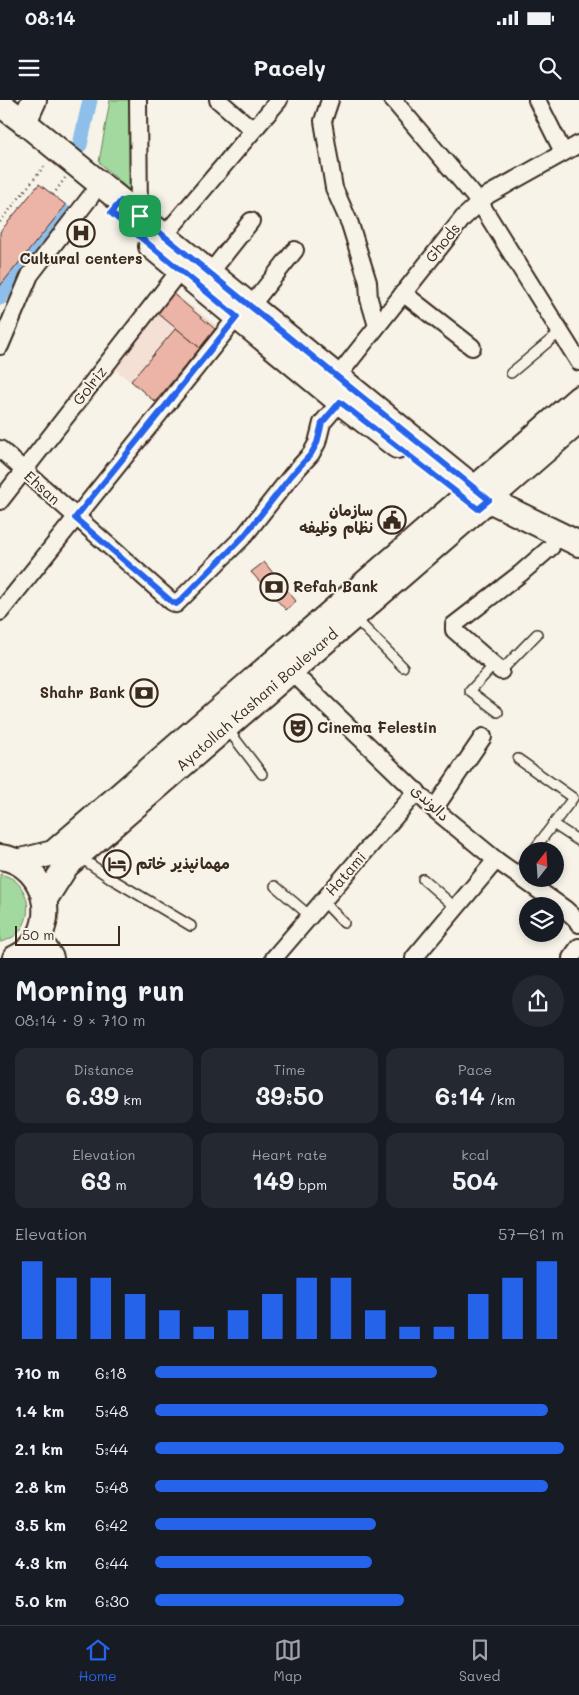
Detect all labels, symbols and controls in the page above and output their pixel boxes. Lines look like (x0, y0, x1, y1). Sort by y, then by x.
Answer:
text: 08:14 (25, 5, 75, 30)
text: Pacely (253, 53, 326, 82)
icon: menu (15, 54, 43, 82)
icon: search (536, 54, 564, 82)
pin (119, 195, 161, 237)
icon: arrive (126, 202, 154, 230)
hospital icon: Cultural centers (66, 218, 96, 248)
street label: Ghods (420, 218, 464, 266)
place label: Cultural centers (19, 248, 143, 268)
street label: Golriz (68, 362, 111, 409)
street label: Ehsan (20, 466, 65, 509)
place label: سازمان نظام وظیفه (299, 500, 373, 539)
public building icon: سازمان نظام وظیفه (377, 505, 407, 535)
bank icon: Refah Bank (259, 572, 289, 602)
place label: Refah Bank (293, 576, 378, 596)
street label: Ayatollah Kashani Boulevard (171, 623, 341, 775)
bank icon: Shahr Bank (129, 678, 159, 708)
place label: Shahr Bank (40, 682, 125, 702)
theatre icon: Cinema Felestin (283, 713, 313, 743)
place label: Cinema Felestin (317, 717, 437, 737)
street label: دالوندی (407, 779, 454, 825)
north arrow (519, 842, 564, 888)
map controls (519, 842, 564, 942)
street label: Hatami (320, 847, 370, 900)
hotel icon: مهمانپذیر خاتم (102, 849, 132, 879)
place label: مهمانپذیر خاتم (136, 853, 230, 875)
button: layers (519, 897, 564, 942)
scale bar (15, 922, 120, 946)
text: 50 m (22, 925, 54, 944)
text: Morning run (15, 972, 184, 1008)
button: share (512, 975, 564, 1027)
text: 08:14 · 9 × 710 m (15, 1009, 145, 1030)
text: Distance (74, 1060, 134, 1079)
text: Time (274, 1060, 305, 1079)
text: Pace (458, 1060, 492, 1079)
text: 6.39 (66, 1079, 119, 1111)
text: 39:50 (255, 1079, 324, 1111)
text: 6:14 (435, 1079, 485, 1111)
text: km (119, 1090, 142, 1109)
text: /km (485, 1090, 515, 1109)
text: Elevation (72, 1145, 135, 1164)
text: Heart rate (252, 1145, 327, 1164)
text: kcal (461, 1145, 489, 1164)
text: 63 (81, 1164, 111, 1196)
text: 149 (252, 1164, 294, 1196)
text: 504 (452, 1164, 498, 1196)
text: m (111, 1175, 127, 1194)
text: bpm (294, 1175, 327, 1194)
text: Elevation (15, 1223, 87, 1244)
text: 57–61 m (498, 1223, 564, 1244)
text: 710 m (15, 1362, 60, 1383)
text: 6:18 (95, 1362, 126, 1383)
text: 1.4 km (15, 1400, 64, 1421)
text: 5:48 (95, 1400, 128, 1421)
text: 2.1 km (15, 1438, 63, 1459)
text: 5:44 (95, 1438, 128, 1459)
text: 2.8 km (15, 1476, 66, 1497)
text: 5:48 (95, 1476, 128, 1497)
text: 3.5 km (15, 1514, 66, 1535)
text: 6:42 (95, 1514, 128, 1535)
text: 4.3 km (15, 1552, 67, 1573)
text: 6:44 (95, 1552, 128, 1573)
text: 5.0 km (15, 1590, 67, 1611)
text: 6:30 (95, 1590, 129, 1611)
tab: Home (78, 1636, 117, 1685)
tab: Map (273, 1636, 302, 1685)
tab: Saved (459, 1636, 501, 1685)

